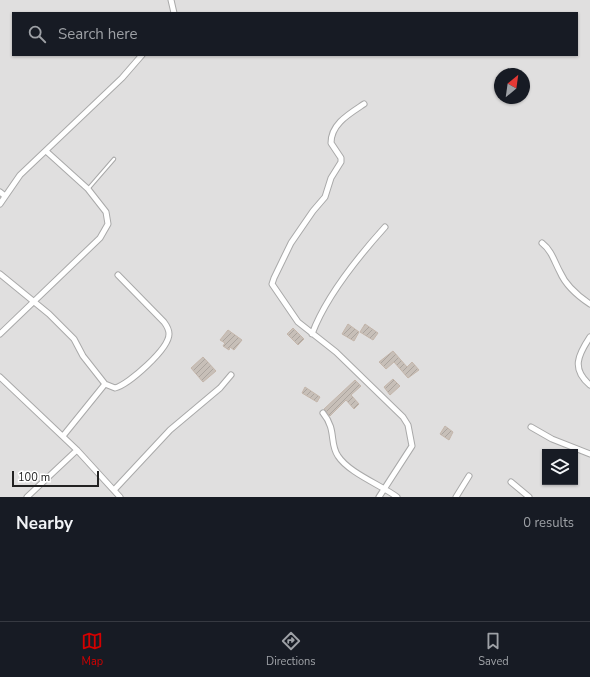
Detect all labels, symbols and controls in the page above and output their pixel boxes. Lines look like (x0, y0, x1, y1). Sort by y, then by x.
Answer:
search box (12, 12, 578, 56)
icon: search (26, 23, 48, 45)
text: Search here (58, 24, 138, 44)
north arrow (494, 68, 530, 104)
map controls (542, 449, 578, 485)
button: layers (542, 449, 578, 485)
scale bar (12, 469, 99, 488)
text: 100 m (18, 470, 50, 485)
text: Nearby (16, 512, 73, 535)
text: 0 results (523, 514, 574, 532)
tab: Map (81, 630, 103, 669)
tab: Directions (266, 630, 316, 669)
tab: Saved (478, 630, 509, 669)

